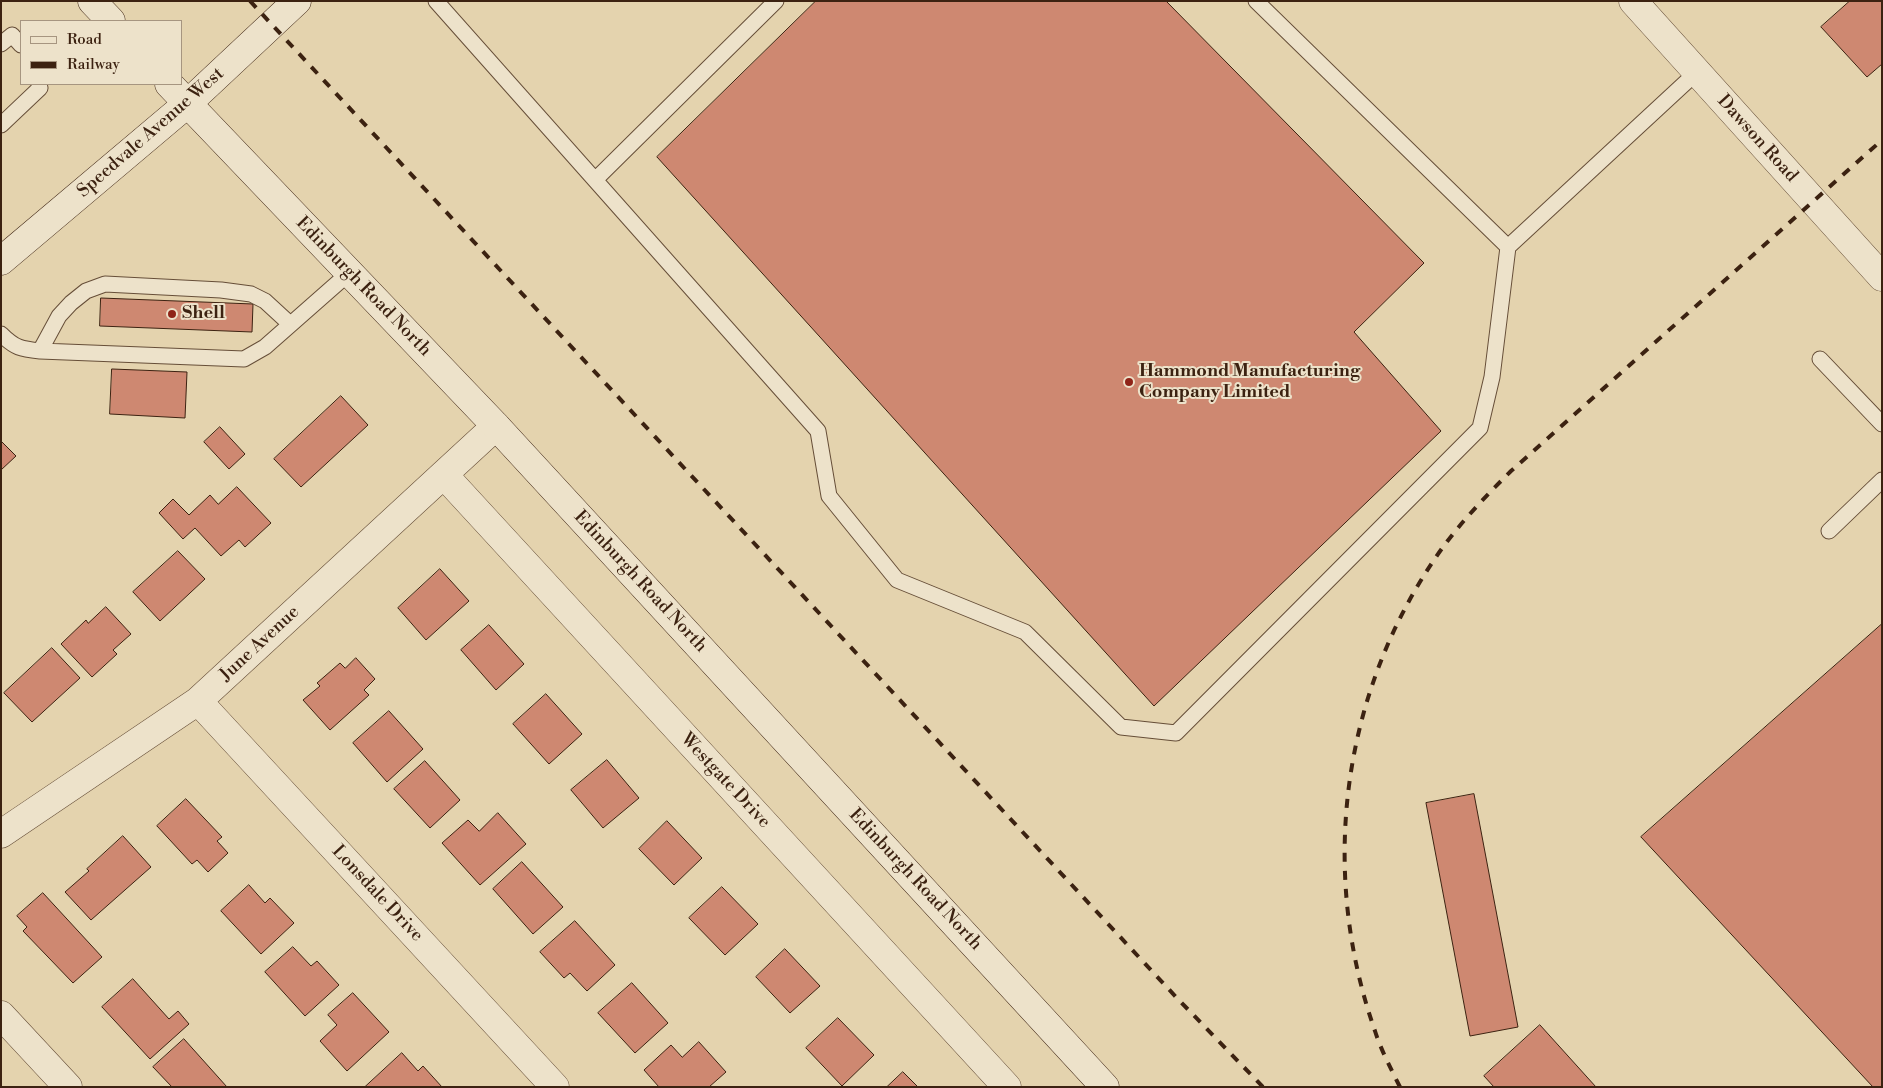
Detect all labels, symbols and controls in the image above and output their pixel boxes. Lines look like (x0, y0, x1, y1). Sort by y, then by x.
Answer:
legend (20, 20, 182, 85)
text: Road (67, 30, 102, 49)
text: Railway (67, 55, 120, 74)
street label: Speedvale Avenue West (73, 63, 229, 203)
street label: Dawson Road (1712, 91, 1802, 187)
street label: Edinburgh Road North (291, 213, 435, 361)
place label: Shell (182, 303, 225, 325)
marker: Shell (166, 308, 178, 320)
place label: Hammond Manufacturing Company Limited (1139, 361, 1360, 404)
marker: Hammond Manufacturing Company Limited (1123, 376, 1135, 388)
street label: Edinburgh Road North (569, 507, 711, 657)
street label: June Avenue (216, 602, 304, 686)
street label: Westgate Drive (676, 729, 774, 833)
street label: Edinburgh Road North (844, 805, 986, 955)
street label: Lonsdale Drive (327, 841, 427, 947)

